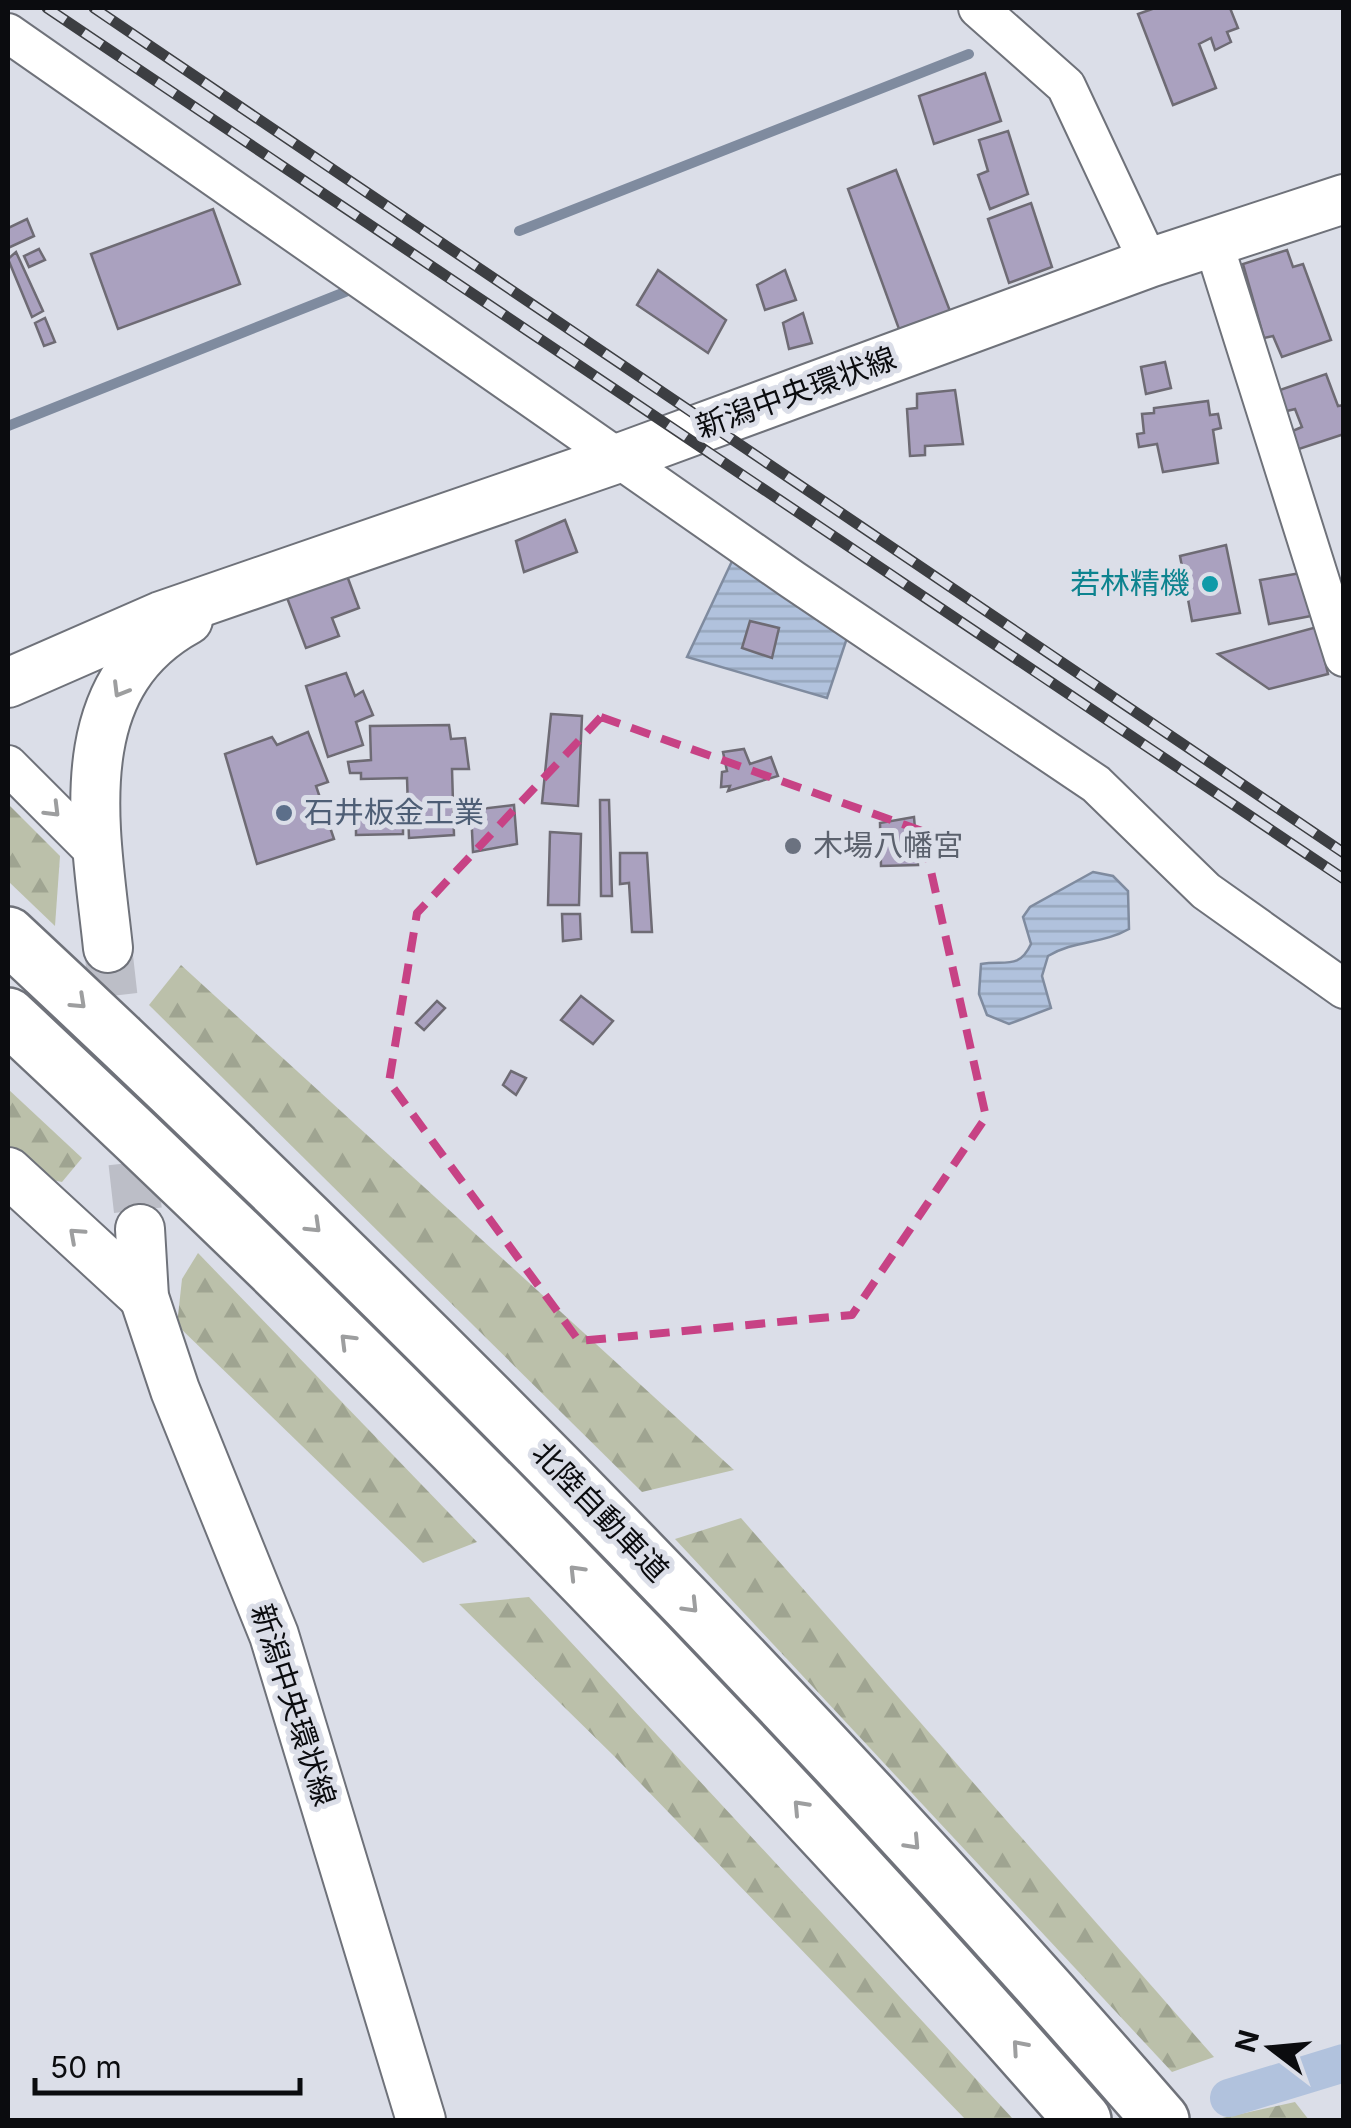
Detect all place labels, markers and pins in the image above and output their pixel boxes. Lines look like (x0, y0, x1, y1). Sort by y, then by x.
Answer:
place label: 若林精機 (1070, 565, 1190, 601)
marker: 若林精機 (1199, 573, 1221, 595)
place label: 石井板金工業 (304, 794, 484, 830)
marker: 石井板金工業 (273, 802, 295, 824)
place label: 木場八幡宮 (813, 827, 963, 863)
marker: 木場八幡宮 (782, 835, 804, 857)

